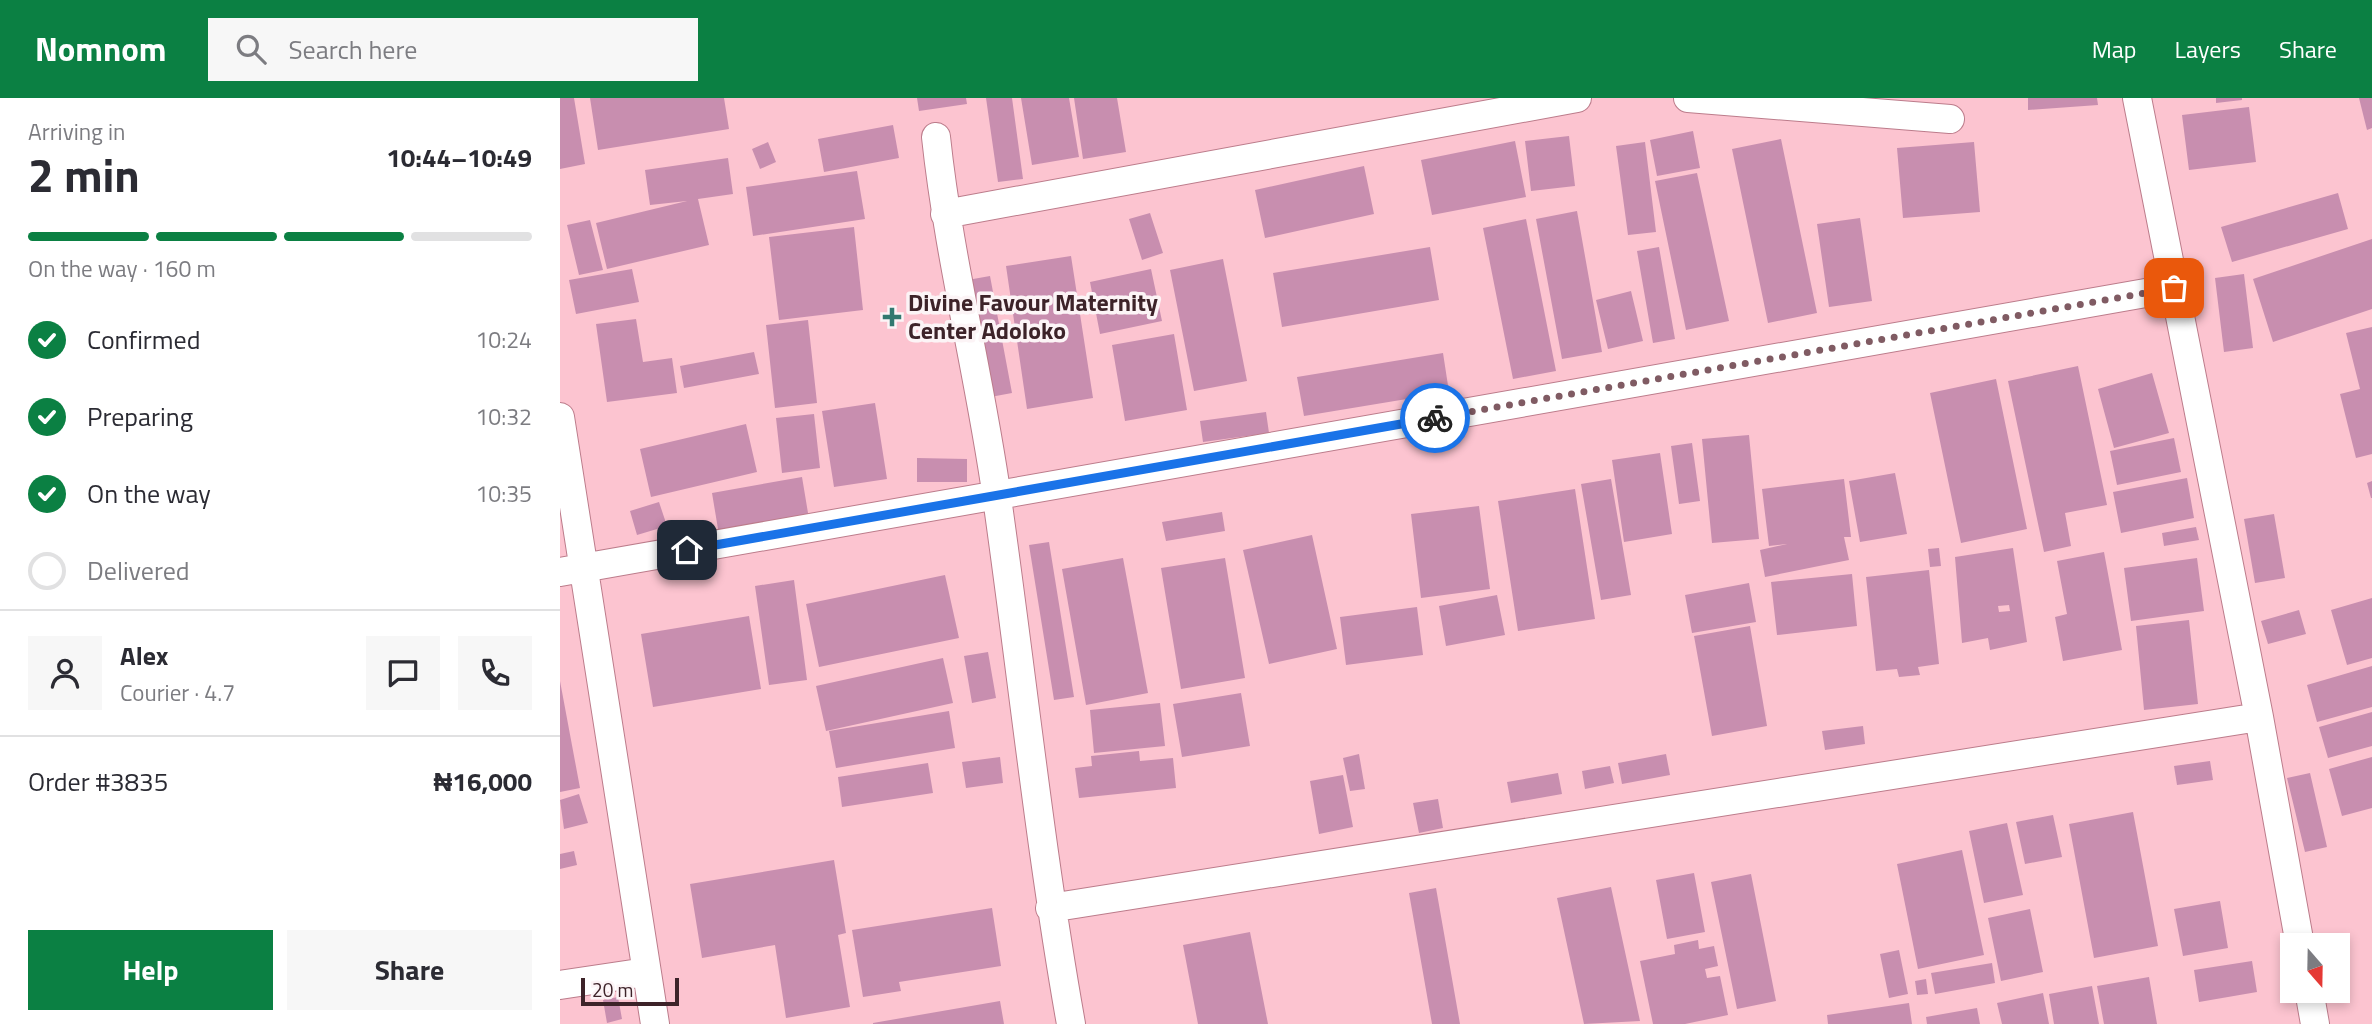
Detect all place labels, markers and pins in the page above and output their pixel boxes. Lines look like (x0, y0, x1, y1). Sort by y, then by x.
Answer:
pin (2144, 258, 2204, 318)
place label: Divine Favour Maternity Center Adoloko (908, 284, 1158, 348)
marker: Divine Favour Maternity Center Adoloko (882, 307, 902, 327)
pin (657, 520, 717, 580)

